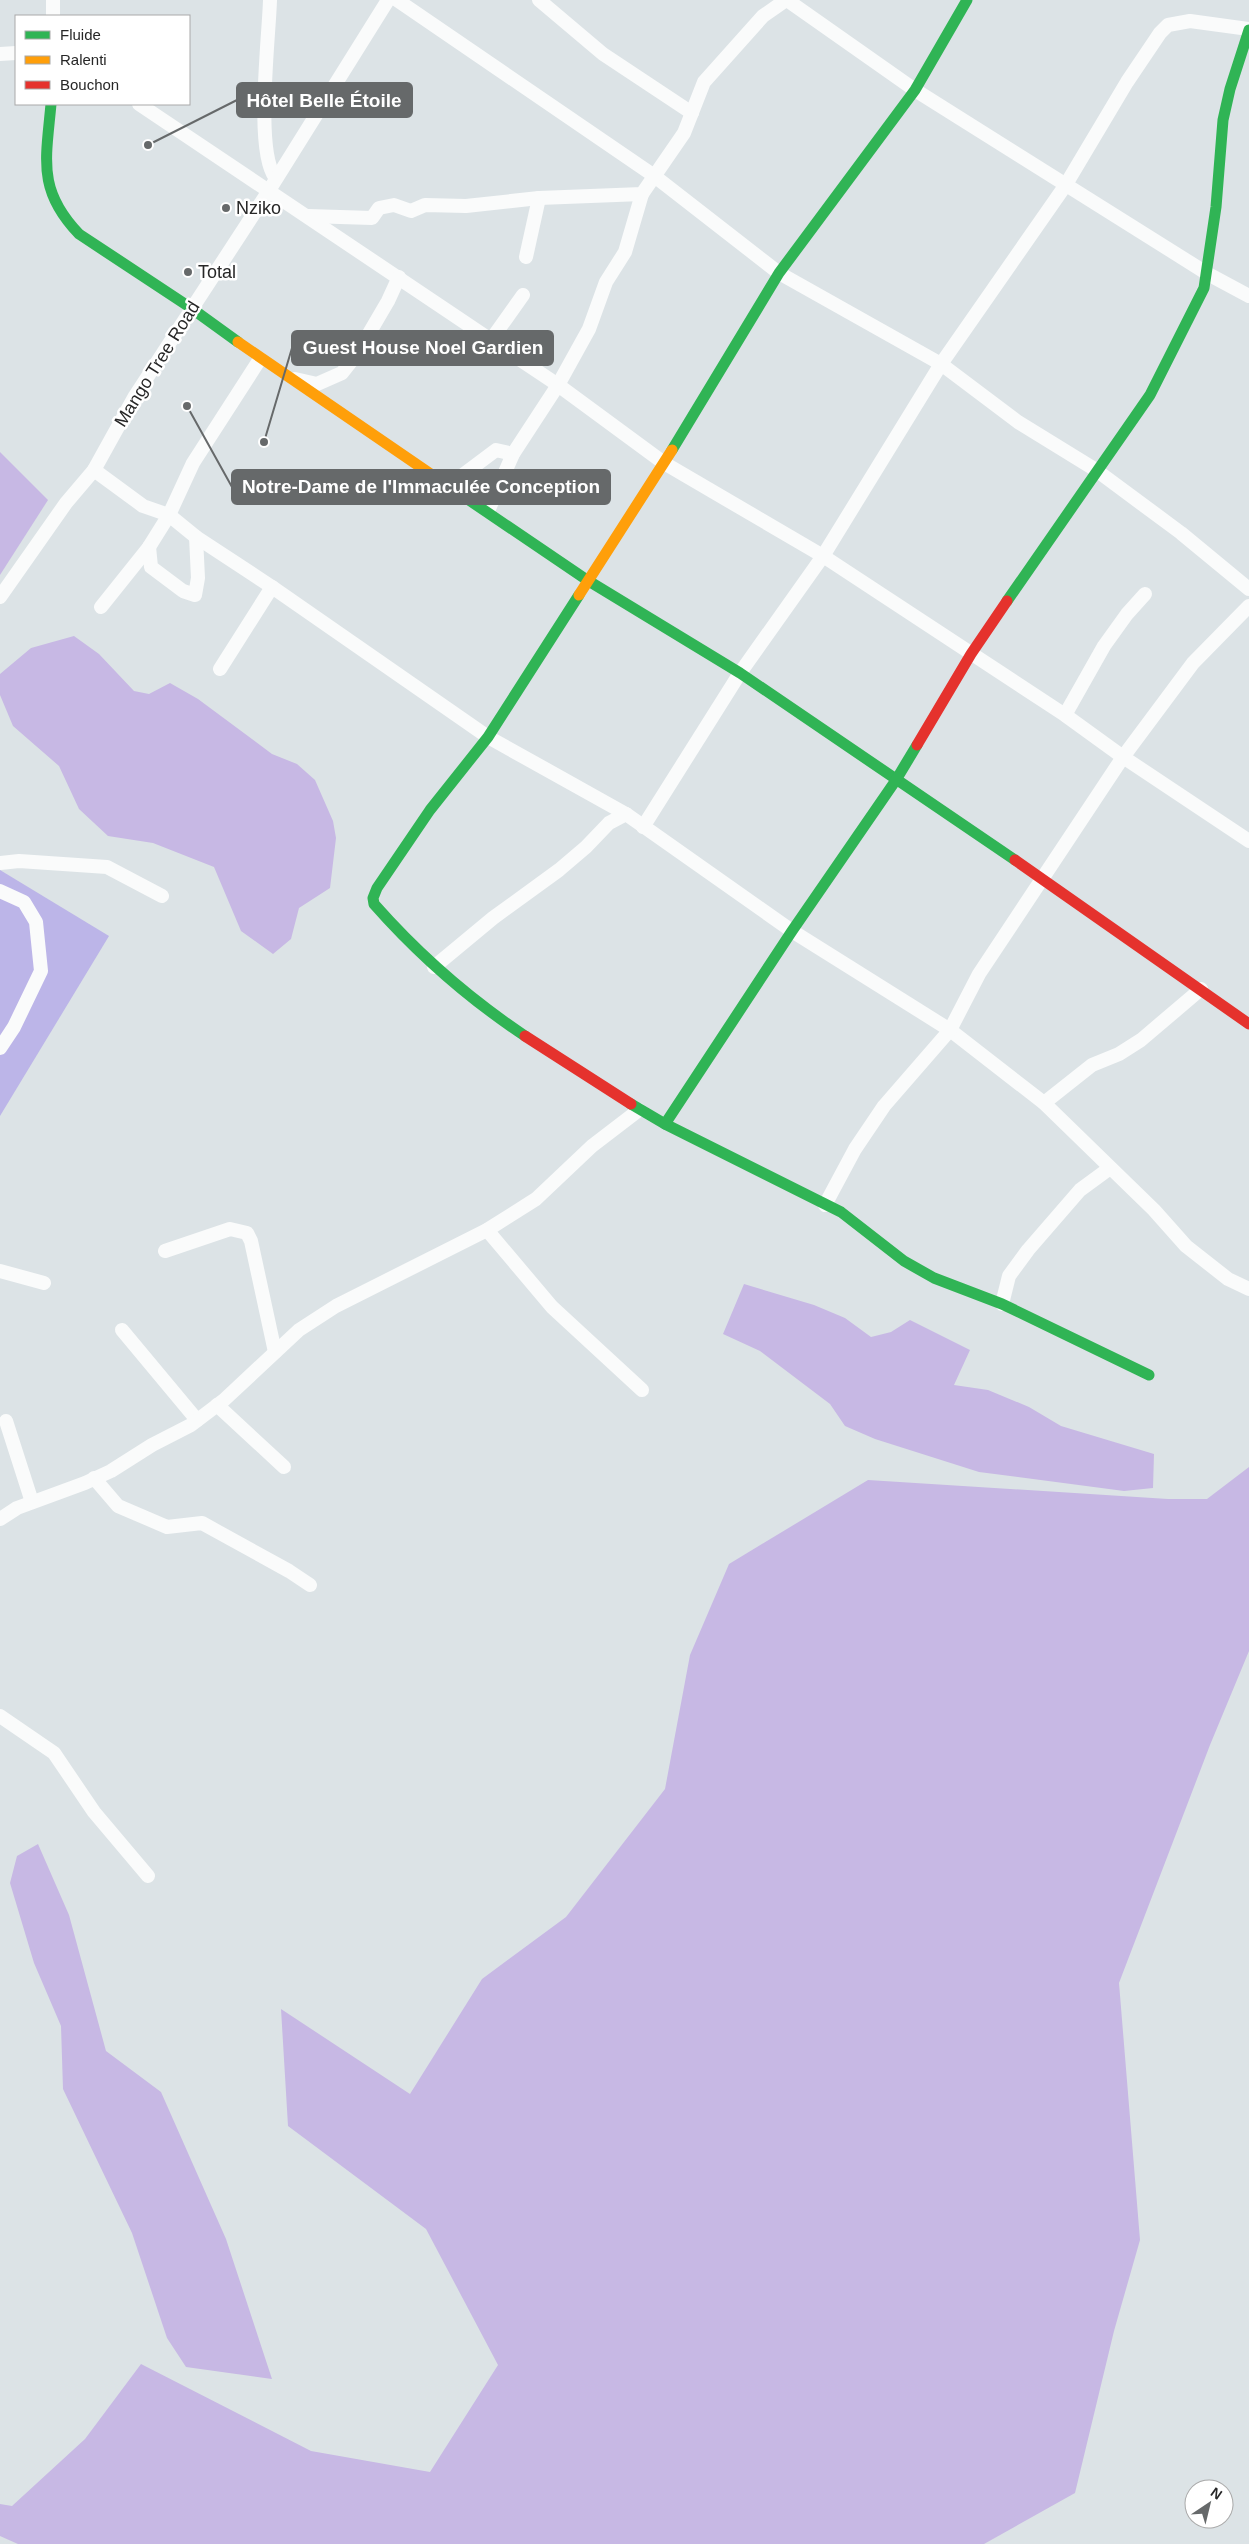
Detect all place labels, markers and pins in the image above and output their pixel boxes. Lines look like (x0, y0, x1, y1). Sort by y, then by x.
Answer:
callout: Hôtel Belle Étoile (237, 83, 412, 117)
place label: Nziko (236, 198, 281, 218)
marker: Nziko (220, 202, 232, 214)
place label: Total (198, 262, 236, 282)
marker: Total (182, 266, 194, 278)
callout: Guest House Noel Gardien (292, 331, 553, 365)
callout: Notre-Dame de l'Immaculée Conception (232, 470, 610, 504)

